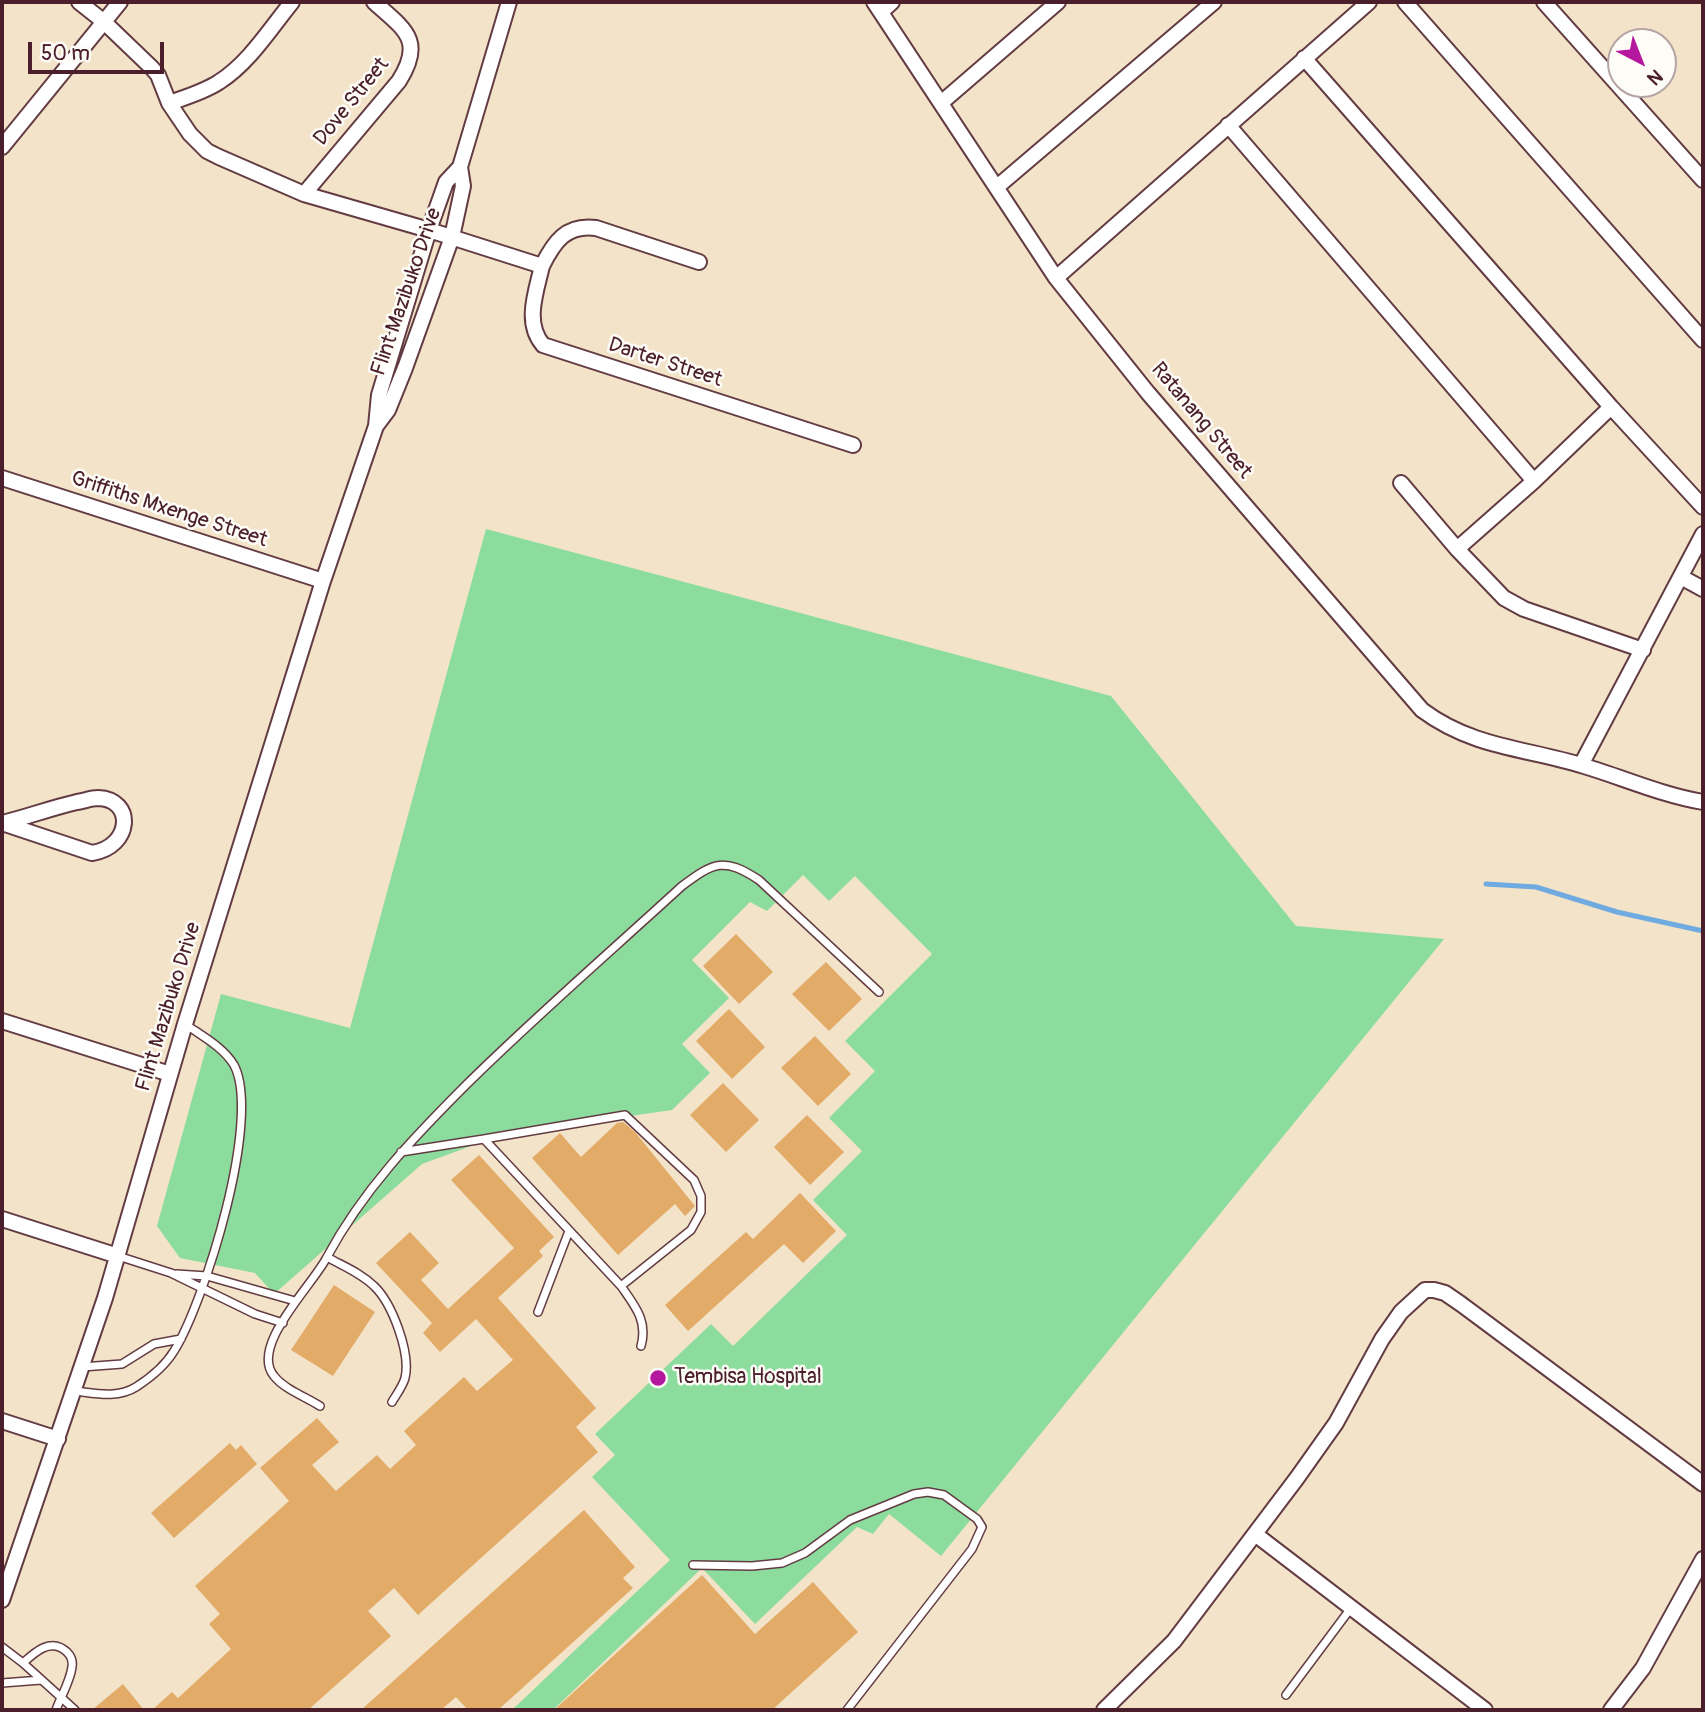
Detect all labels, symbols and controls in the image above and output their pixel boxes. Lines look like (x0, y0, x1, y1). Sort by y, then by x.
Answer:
scale bar (32, 28, 168, 72)
north arrow (1607, 28, 1677, 98)
text: 50 m (41, 40, 90, 67)
street label: Dove Street (309, 53, 395, 151)
text: N (1642, 64, 1668, 90)
street label: Flint Mazibuko Drive (366, 205, 448, 379)
street label: Darter Street (605, 333, 725, 393)
street label: Ratanang Street (1145, 358, 1257, 484)
street label: Griffiths Mxenge Street (68, 466, 270, 554)
street label: Flint Mazibuko Drive (131, 919, 207, 1095)
place label: Tembisa Hospital (674, 1365, 822, 1391)
marker: Tembisa Hospital (648, 1368, 668, 1388)

